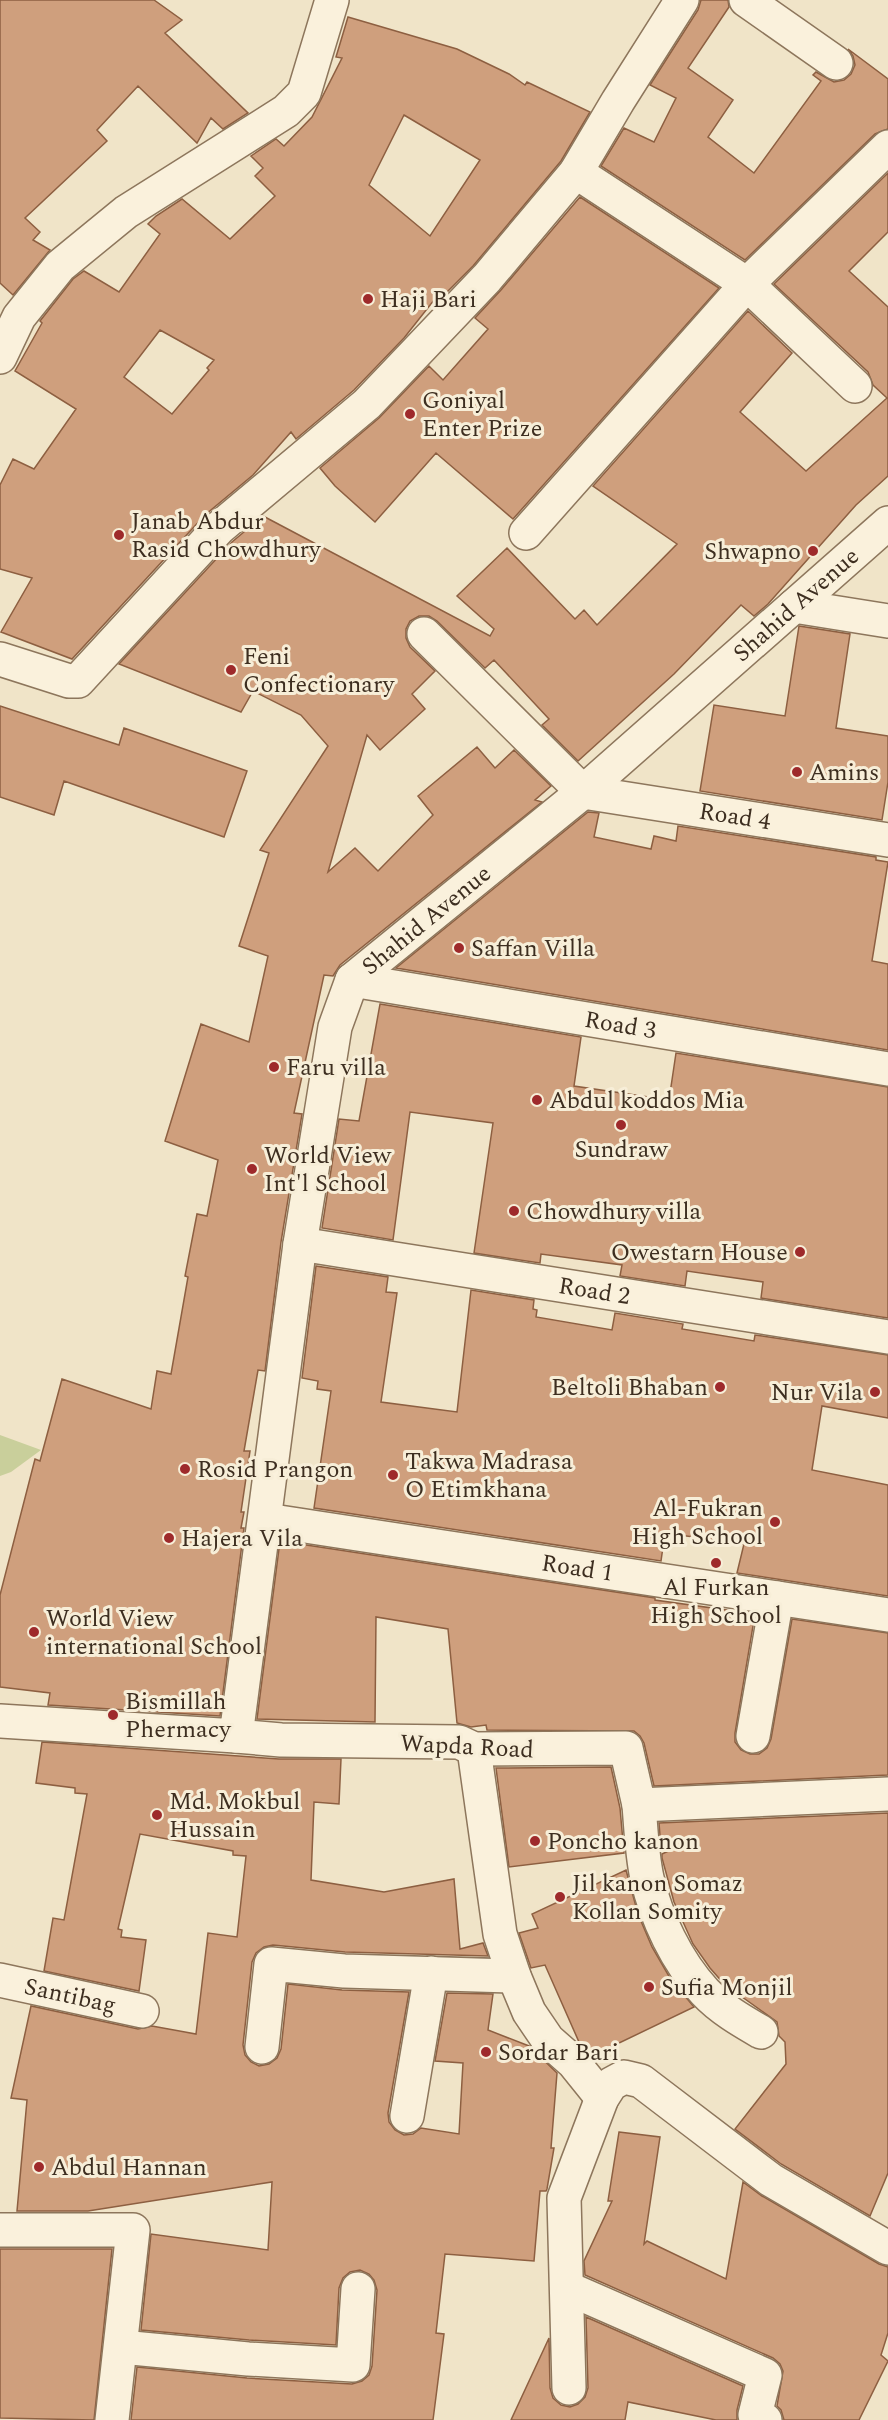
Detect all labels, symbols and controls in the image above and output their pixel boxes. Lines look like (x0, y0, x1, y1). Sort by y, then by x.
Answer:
place label: Haji Bari (380, 282, 477, 318)
marker: Haji Bari (361, 292, 375, 306)
place label: Goniyal Enter Prize (422, 383, 542, 447)
marker: Goniyal Enter Prize (403, 407, 417, 421)
place label: Janab Abdur Rasid Chowdhury (131, 504, 322, 568)
marker: Janab Abdur Rasid Chowdhury (112, 528, 126, 542)
place label: Shwapno (704, 534, 801, 570)
street label: Shahid Avenue (725, 539, 868, 671)
marker: Shwapno (806, 544, 820, 558)
place label: Feni Confectionary (243, 639, 396, 703)
marker: Feni Confectionary (224, 663, 238, 677)
place label: Amins (809, 755, 879, 791)
marker: Amins (790, 765, 804, 779)
street label: Road 4 (696, 794, 773, 840)
street label: Shahid Avenue (354, 857, 500, 984)
place label: Saffan Villa (471, 931, 595, 967)
marker: Saffan Villa (452, 941, 466, 955)
street label: Road 3 (582, 1002, 659, 1049)
place label: Faru villa (286, 1050, 386, 1086)
marker: Faru villa (267, 1060, 281, 1074)
place label: Abdul koddos Mia (549, 1083, 745, 1119)
marker: Abdul koddos Mia (530, 1093, 544, 1107)
marker: Sundraw (614, 1118, 628, 1132)
place label: Sundraw (574, 1132, 669, 1168)
place label: World View Int'l School (264, 1138, 392, 1202)
marker: World View Int'l School (245, 1162, 259, 1176)
place label: Chowdhury villa (526, 1194, 701, 1230)
marker: Chowdhury villa (507, 1204, 521, 1218)
place label: Owestarn House (611, 1235, 788, 1271)
marker: Owestarn House (793, 1245, 807, 1259)
street label: Road 2 (556, 1268, 633, 1315)
place label: Beltoli Bhaban (551, 1370, 708, 1406)
place label: Nur Vila (771, 1375, 863, 1411)
marker: Beltoli Bhaban (713, 1380, 727, 1394)
marker: Nur Vila (868, 1385, 882, 1399)
place label: Takwa Madrasa O Etimkhana (405, 1444, 573, 1508)
place label: Rosid Prangon (197, 1452, 353, 1488)
marker: Rosid Prangon (178, 1462, 192, 1476)
marker: Takwa Madrasa O Etimkhana (386, 1468, 400, 1482)
place label: Al-Fukran High School (631, 1491, 763, 1555)
marker: Al-Fukran High School (768, 1515, 782, 1529)
place label: Hajera Vila (181, 1521, 303, 1557)
marker: Hajera Vila (162, 1531, 176, 1545)
street label: Road 1 (539, 1545, 616, 1592)
marker: Al Furkan High School (709, 1556, 723, 1570)
place label: Al Furkan High School (650, 1570, 782, 1634)
place label: World View international School (46, 1601, 262, 1665)
marker: World View international School (27, 1625, 41, 1639)
place label: Bismillah Phermacy (125, 1684, 232, 1748)
marker: Bismillah Phermacy (106, 1708, 120, 1722)
street label: Wapda Road (399, 1726, 535, 1768)
place label: Md. Mokbul Hussain (169, 1784, 300, 1848)
marker: Md. Mokbul Hussain (150, 1808, 164, 1822)
place label: Poncho kanon (547, 1824, 699, 1860)
marker: Poncho kanon (528, 1834, 542, 1848)
place label: Jil kanon Somaz Kollan Somity (572, 1866, 743, 1930)
marker: Jil kanon Somaz Kollan Somity (553, 1890, 567, 1904)
street label: Santibag (21, 1969, 120, 2024)
place label: Sufia Monjil (661, 1970, 793, 2006)
marker: Sufia Monjil (642, 1980, 656, 1994)
place label: Sordar Bari (498, 2035, 619, 2071)
marker: Sordar Bari (479, 2045, 493, 2059)
place label: Abdul Hannan (51, 2150, 207, 2186)
marker: Abdul Hannan (32, 2160, 46, 2174)

